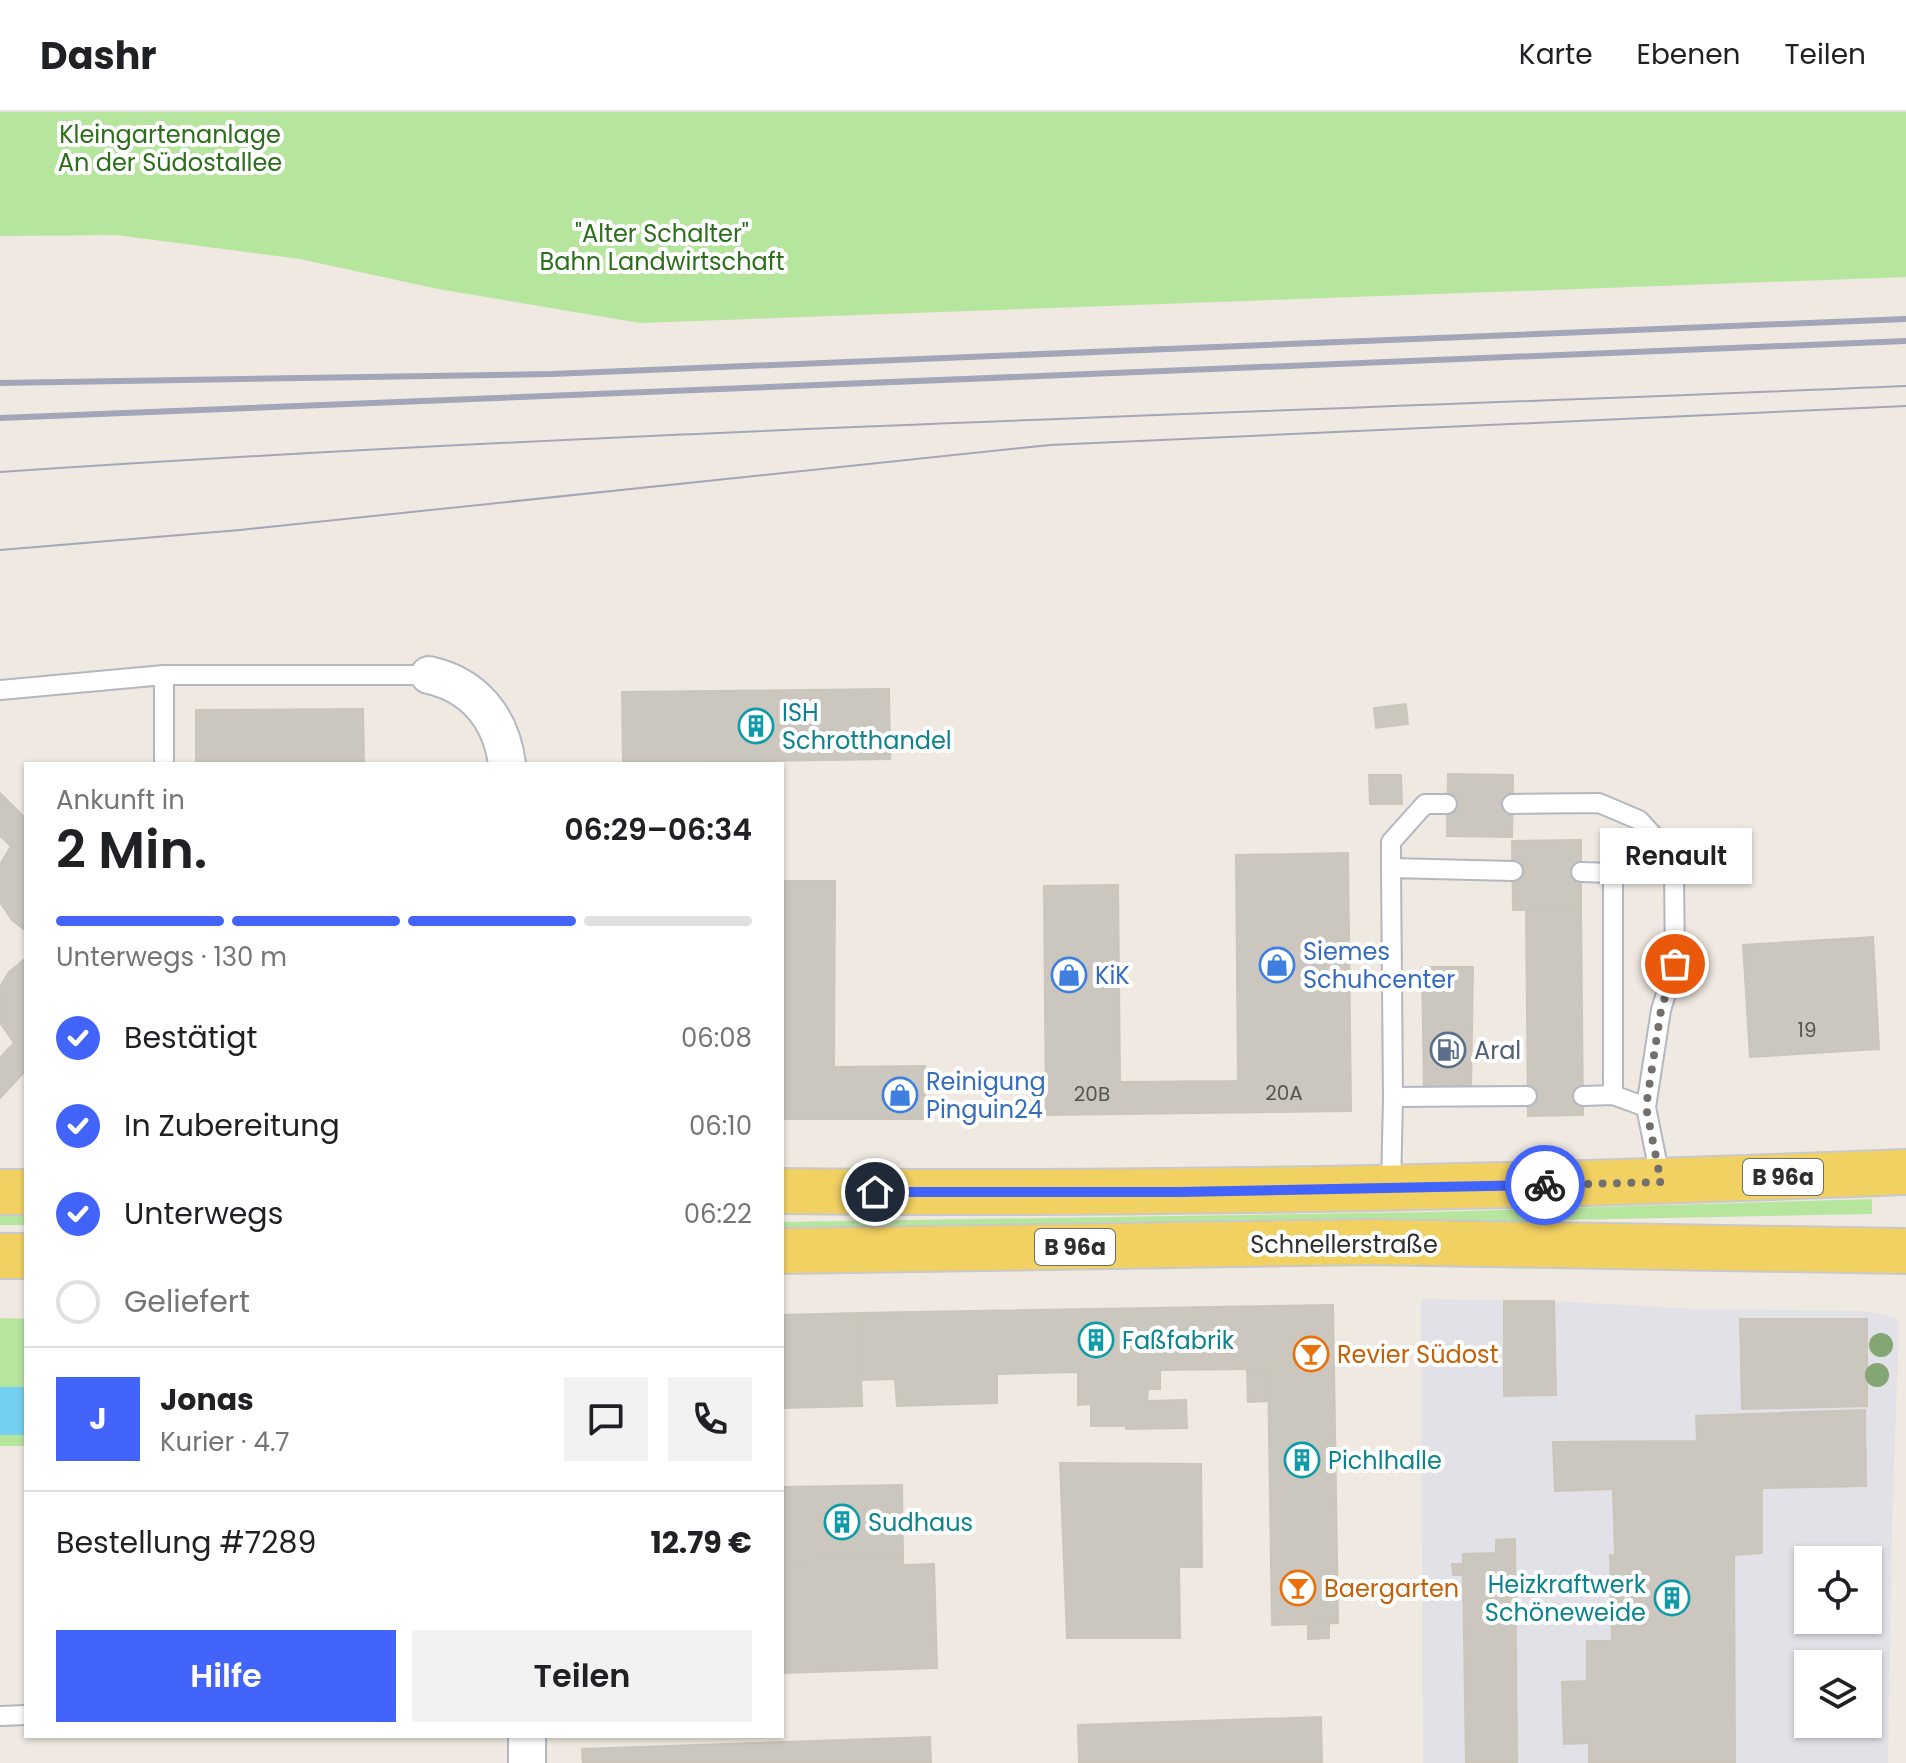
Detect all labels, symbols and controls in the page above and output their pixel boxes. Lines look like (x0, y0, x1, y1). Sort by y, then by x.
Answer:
text: Dashr (40, 29, 157, 82)
text: Karte (1519, 35, 1593, 74)
text: Ebenen (1637, 35, 1740, 74)
text: Teilen (1784, 35, 1866, 74)
park label: Kleingartenanlage An der Südostallee (58, 118, 282, 179)
park label: "Alter Schalter" Bahn Landwirtschaft (540, 217, 784, 278)
place label: ISH Schrotthandel (782, 696, 952, 757)
building icon: ISH Schrotthandel (737, 707, 775, 745)
text: Ankunft in (56, 782, 185, 818)
text: 06:29–06:34 (564, 808, 752, 851)
text: 2 Min. (56, 813, 207, 886)
callout: Renault (1599, 828, 1751, 884)
text: Renault (1625, 838, 1727, 874)
pin (1641, 930, 1709, 998)
place label: Siemes Schuhcenter (1303, 935, 1455, 996)
text: Unterwegs · 130 m (56, 939, 287, 975)
icon: bag (1653, 942, 1697, 986)
shop icon: Siemes Schuhcenter (1258, 946, 1296, 984)
shop icon: KiK (1050, 956, 1088, 994)
place label: KiK (1095, 959, 1130, 992)
icon: check (56, 1016, 100, 1060)
text: Bestätigt (124, 1016, 257, 1059)
house number: 19 (1798, 1016, 1817, 1044)
text: 06:08 (681, 1020, 752, 1056)
fuel station icon: Aral (1429, 1031, 1467, 1069)
place label: Aral (1474, 1034, 1521, 1067)
place label: Reinigung Pinguin24 (926, 1065, 1046, 1126)
shop icon: Reinigung Pinguin24 (881, 1076, 919, 1114)
house number: 20A (1265, 1079, 1303, 1107)
house number: 20B (1074, 1080, 1110, 1108)
icon: check (56, 1104, 100, 1148)
text: In Zubereitung (124, 1104, 340, 1147)
text: 06:10 (689, 1108, 752, 1144)
courier (1505, 1145, 1585, 1225)
pin (841, 1158, 909, 1226)
road number: B 96a (1743, 1159, 1823, 1195)
icon: bike (1523, 1163, 1567, 1207)
icon: home (853, 1170, 897, 1214)
icon: check (56, 1192, 100, 1236)
text: Unterwegs (124, 1192, 283, 1235)
text: 06:22 (684, 1196, 752, 1232)
street label: Schnellerstraße (1250, 1228, 1438, 1261)
road number: B 96a (1035, 1229, 1115, 1265)
text: Geliefert (124, 1280, 250, 1323)
building icon: Faßfabrik (1077, 1321, 1115, 1359)
place label: Faßfabrik (1122, 1324, 1235, 1357)
bar icon: Revier Südost (1292, 1335, 1330, 1373)
place label: Revier Südost (1337, 1338, 1498, 1371)
button: chat (564, 1377, 648, 1461)
button: phone (668, 1377, 752, 1461)
text: Jonas (160, 1378, 254, 1421)
text: J (89, 1397, 107, 1440)
text: Kurier · 4.7 (160, 1424, 290, 1460)
building icon: Pichlhalle (1283, 1441, 1321, 1479)
place label: Pichlhalle (1328, 1444, 1442, 1477)
building icon: Sudhaus (823, 1503, 861, 1541)
place label: Sudhaus (868, 1506, 973, 1539)
text: Bestellung #7289 (56, 1521, 316, 1564)
text: 12.79 € (650, 1521, 752, 1564)
map controls (1794, 1546, 1882, 1738)
button: locate (1794, 1546, 1882, 1634)
place label: Heizkraftwerk Schöneweide (1485, 1568, 1647, 1629)
bar icon: Baergarten (1279, 1569, 1317, 1607)
place label: Baergarten (1324, 1572, 1459, 1605)
building icon: Heizkraftwerk Schöneweide (1653, 1579, 1691, 1617)
button: Hilfe (56, 1630, 396, 1722)
button: Teilen (412, 1630, 752, 1722)
button: layers (1794, 1650, 1882, 1738)

